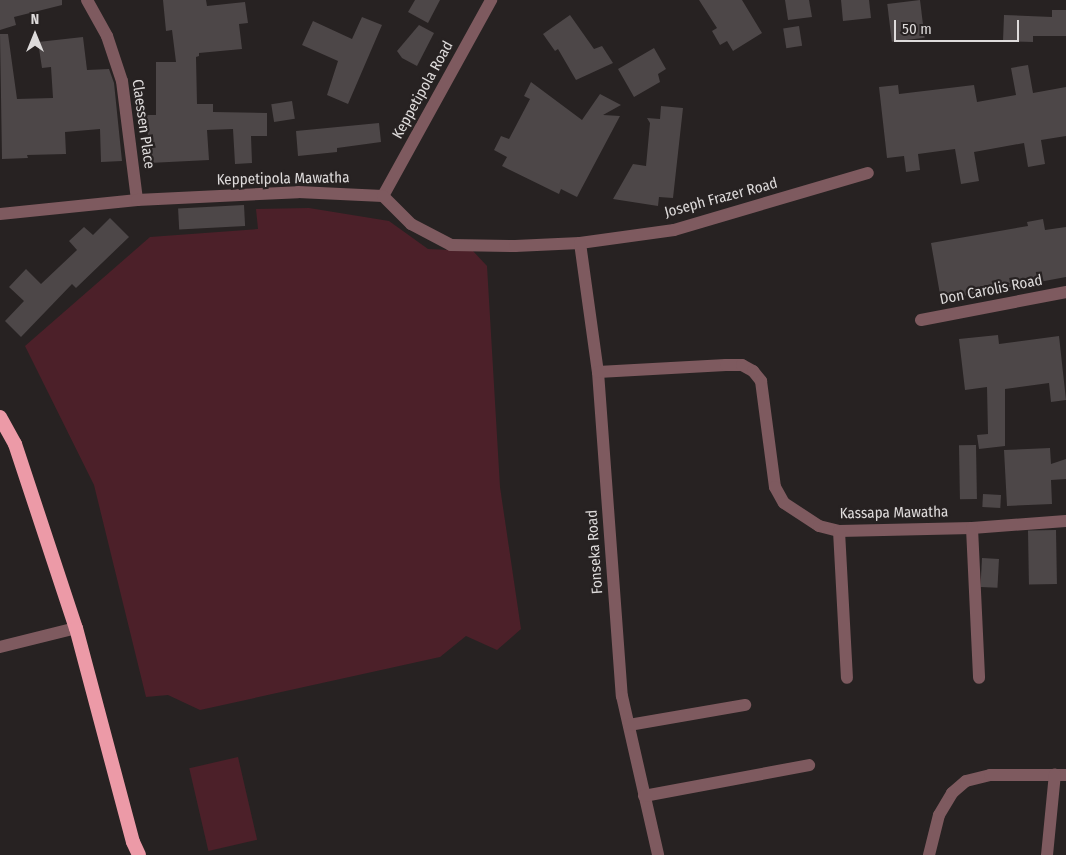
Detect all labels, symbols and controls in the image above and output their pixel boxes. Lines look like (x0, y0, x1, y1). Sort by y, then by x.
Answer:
north arrow (10, 10, 60, 60)
scale bar (896, 10, 1021, 42)
text: N (31, 11, 39, 28)
text: 50 m (902, 20, 932, 38)
street label: Keppetipola Road (389, 38, 457, 142)
street label: Claessen Place (128, 78, 158, 170)
street label: Keppetipola Mawatha (216, 169, 350, 189)
street label: Joseph Frazer Road (662, 174, 780, 222)
street label: Don Carolis Road (938, 271, 1044, 309)
street label: Kassapa Mawatha (839, 503, 949, 523)
street label: Fonseka Road (583, 509, 607, 595)

